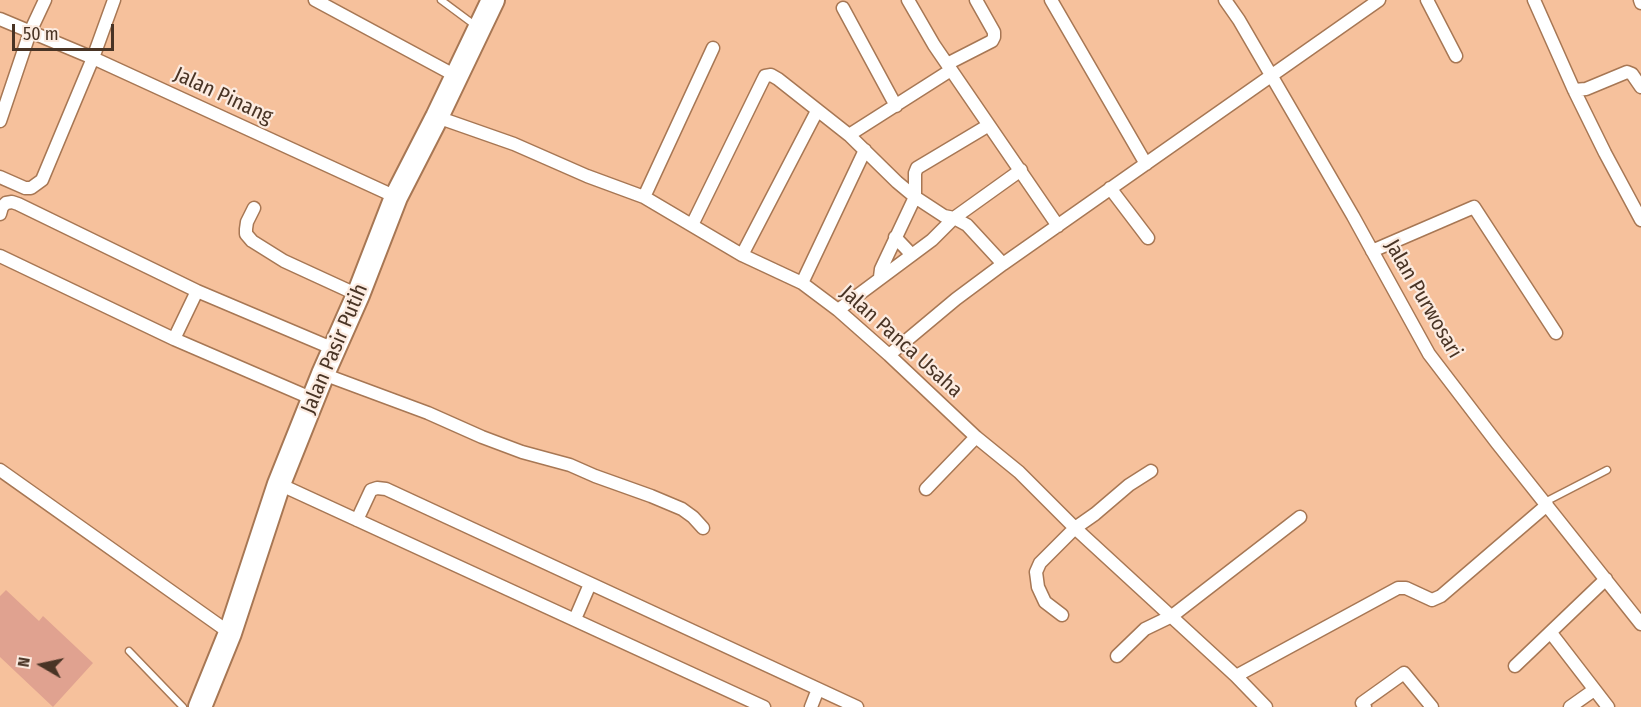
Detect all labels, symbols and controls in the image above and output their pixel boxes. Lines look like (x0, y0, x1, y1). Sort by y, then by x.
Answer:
scale bar (15, 12, 117, 50)
text: 50 m (23, 23, 59, 45)
street label: Jalan Pinang (170, 62, 276, 130)
street label: Jalan Purwosari (1379, 235, 1467, 363)
street label: Jalan Pasir Putih (296, 280, 374, 418)
street label: Jalan Panca Usaha (835, 281, 967, 403)
north arrow (12, 635, 72, 695)
text: N (14, 656, 34, 668)

